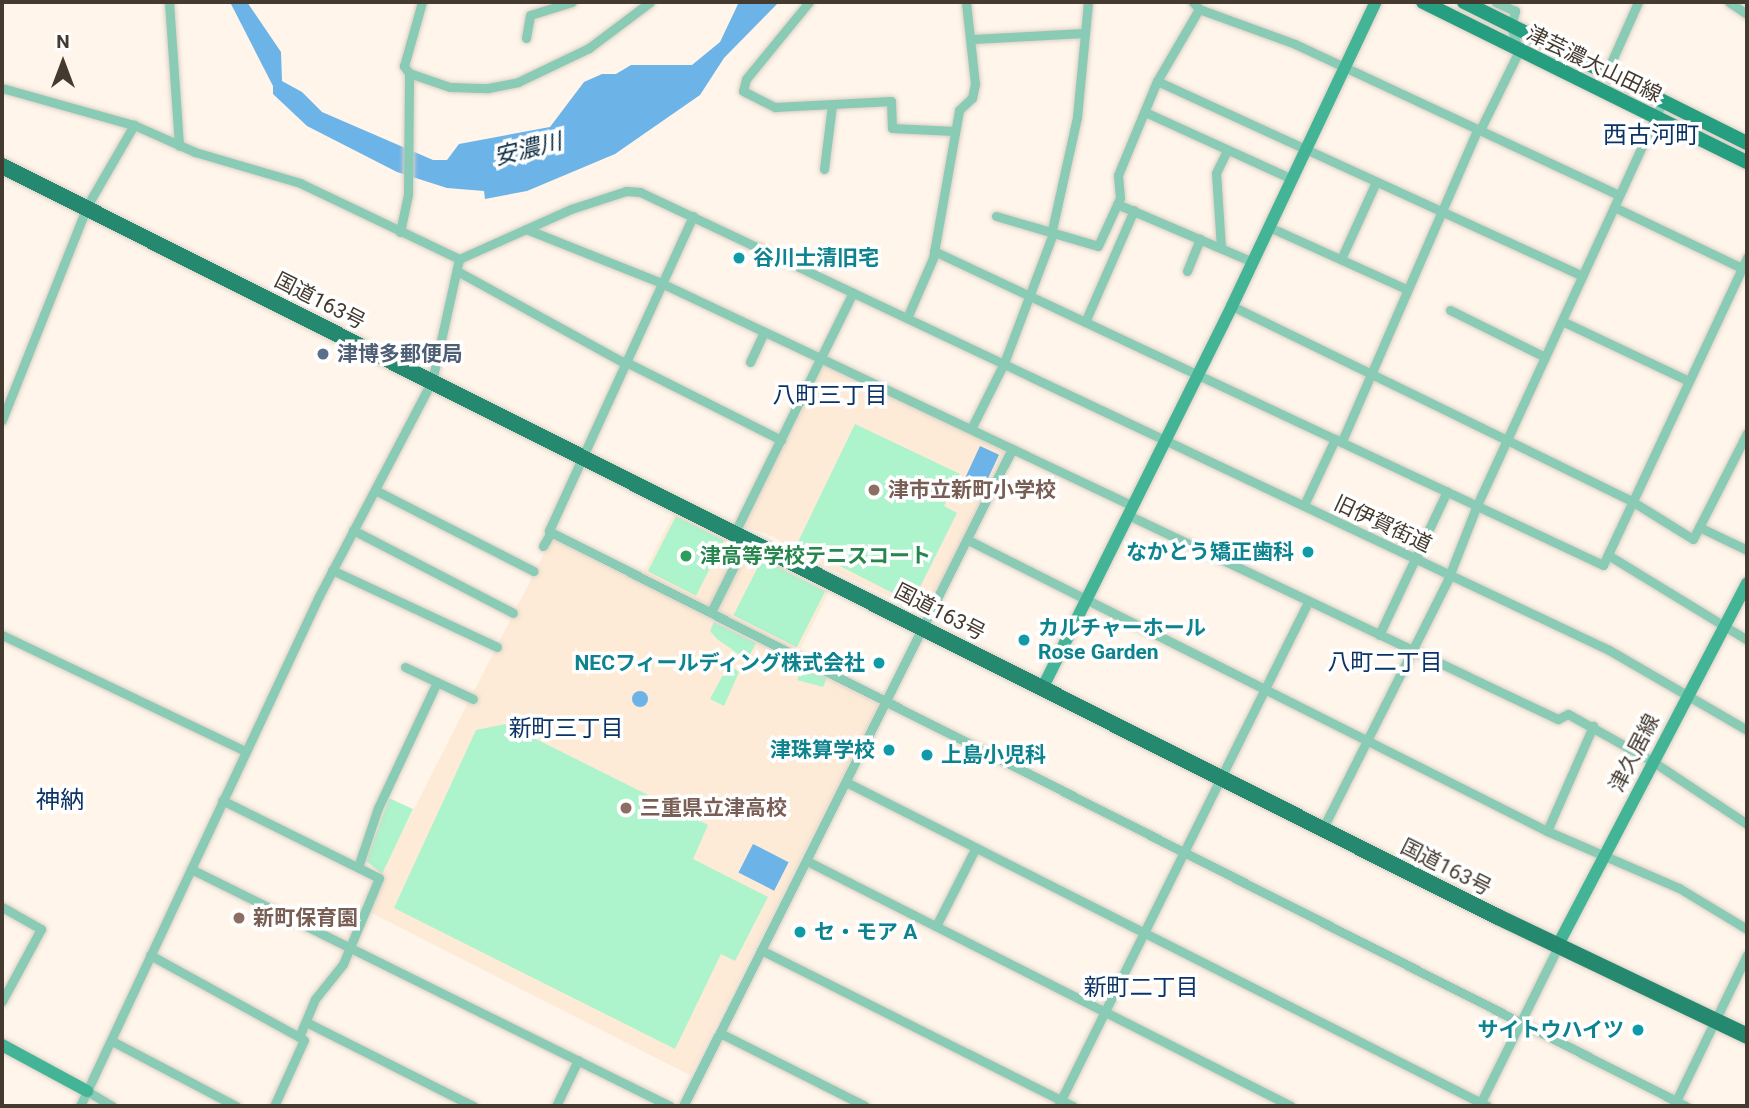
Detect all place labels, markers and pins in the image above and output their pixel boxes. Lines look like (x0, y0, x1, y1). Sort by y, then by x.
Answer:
place label: 谷川士清旧宅 (753, 245, 879, 271)
marker: 谷川士清旧宅 (731, 250, 747, 266)
place label: 津博多郵便局 (337, 341, 463, 367)
marker: 津博多郵便局 (315, 346, 331, 362)
place label: 津市立新町小学校 (888, 477, 1056, 503)
marker: 津市立新町小学校 (866, 482, 882, 498)
place label: なかとう矯正歯科 (1126, 539, 1294, 565)
place label: 津高等学校テニスコート (700, 543, 931, 569)
marker: なかとう矯正歯科 (1300, 544, 1316, 560)
marker: 津高等学校テニスコート (678, 548, 694, 564)
place label: カルチャーホール Rose Garden (1038, 615, 1206, 665)
marker: カルチャーホール Rose Garden (1016, 632, 1032, 648)
place label: NECフィールディング株式会社 (573, 650, 865, 676)
marker: NECフィールディング株式会社 (871, 655, 887, 671)
place label: 津珠算学校 (770, 737, 875, 763)
marker: 津珠算学校 (881, 742, 897, 758)
place label: 上島小児科 (941, 742, 1046, 768)
marker: 上島小児科 (919, 747, 935, 763)
place label: 三重県立津高校 (640, 795, 787, 821)
marker: 三重県立津高校 (618, 800, 634, 816)
place label: 新町保育園 (253, 905, 358, 931)
marker: 新町保育園 (231, 910, 247, 926)
place label: セ・モア A (814, 919, 917, 945)
marker: セ・モア A (792, 924, 808, 940)
place label: サイトウハイツ (1477, 1017, 1624, 1043)
marker: サイトウハイツ (1630, 1022, 1646, 1038)

